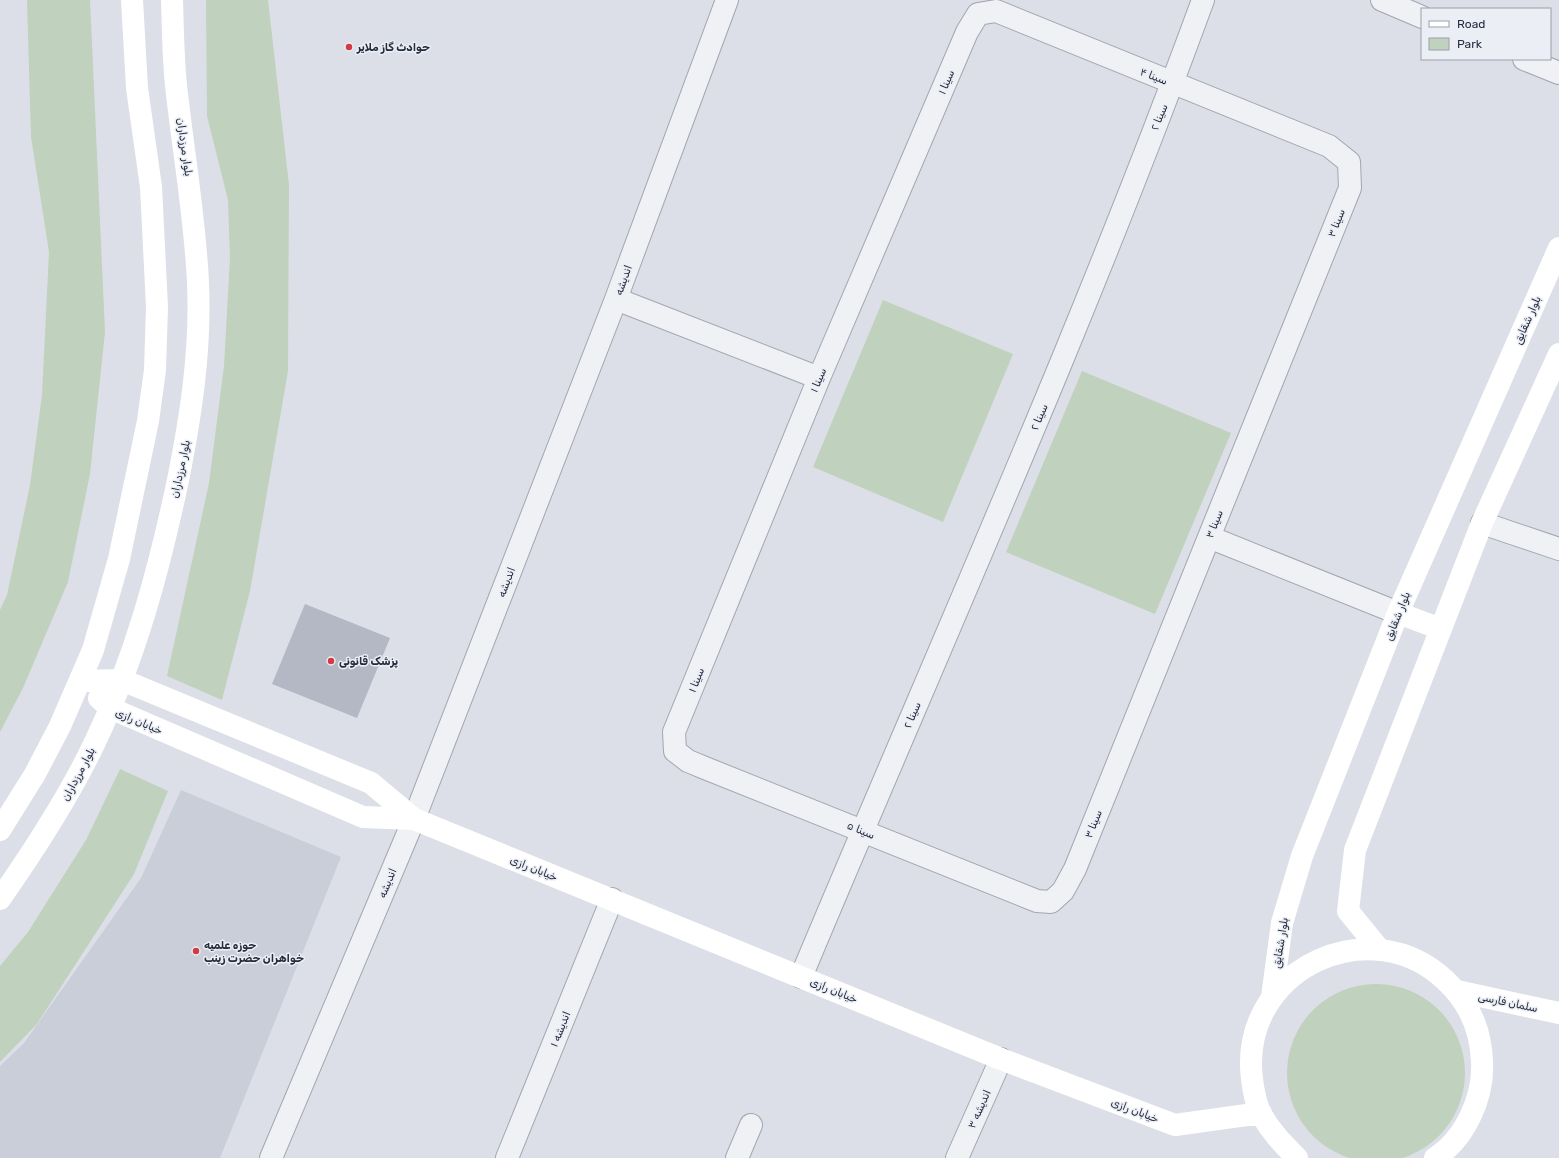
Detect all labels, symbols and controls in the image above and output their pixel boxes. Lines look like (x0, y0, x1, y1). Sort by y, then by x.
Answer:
legend (1421, 8, 1551, 60)
text: Road (1457, 17, 1485, 31)
text: Park (1457, 37, 1483, 51)
place label: حوادث گاز ملایر (356, 41, 430, 54)
marker: حوادث گاز ملایر (344, 42, 354, 52)
street label: سینا ۴ (1138, 65, 1169, 88)
street label: سینا ۱ (935, 68, 957, 96)
street label: سینا ۲ (1148, 102, 1171, 132)
street label: بلوار مرزداران (173, 117, 195, 177)
street label: سینا ۳ (1325, 207, 1348, 239)
street label: اندیشه (612, 263, 635, 297)
street label: بلوار شقایق (1511, 294, 1545, 347)
street label: سینا ۱ (807, 366, 829, 394)
street label: سینا ۲ (1028, 402, 1051, 432)
street label: بلوار مرزداران (168, 439, 194, 500)
street label: سینا ۳ (1203, 508, 1226, 540)
street label: اندیشه (495, 565, 518, 599)
street label: بلوار شقایق (1382, 590, 1414, 643)
place label: پزشک قانونی (339, 655, 398, 669)
marker: پزشک قانونی (326, 656, 336, 666)
street label: سینا ۱ (686, 666, 707, 694)
street label: سینا ۲ (901, 700, 924, 730)
street label: خیابان رازی (113, 706, 165, 737)
street label: بلوار مرزداران (59, 745, 99, 804)
street label: سینا ۳ (1082, 808, 1105, 840)
street label: سینا ۵ (845, 819, 877, 842)
street label: خیابان رازی (508, 853, 560, 884)
street label: اندیشه (375, 866, 400, 900)
street label: بلوار شقایق (1270, 917, 1292, 970)
place label: حوزه علمیه خواهران حضرت زینب (204, 939, 304, 965)
marker: حوزه علمیه خواهران حضرت زینب (191, 946, 201, 956)
street label: خیابان رازی (808, 975, 860, 1006)
street label: سلمان فارسی (1477, 990, 1539, 1015)
street label: اندیشه ۱ (547, 1010, 573, 1049)
street label: اندیشه ۳ (965, 1088, 994, 1131)
street label: خیابان رازی (1109, 1095, 1161, 1126)

